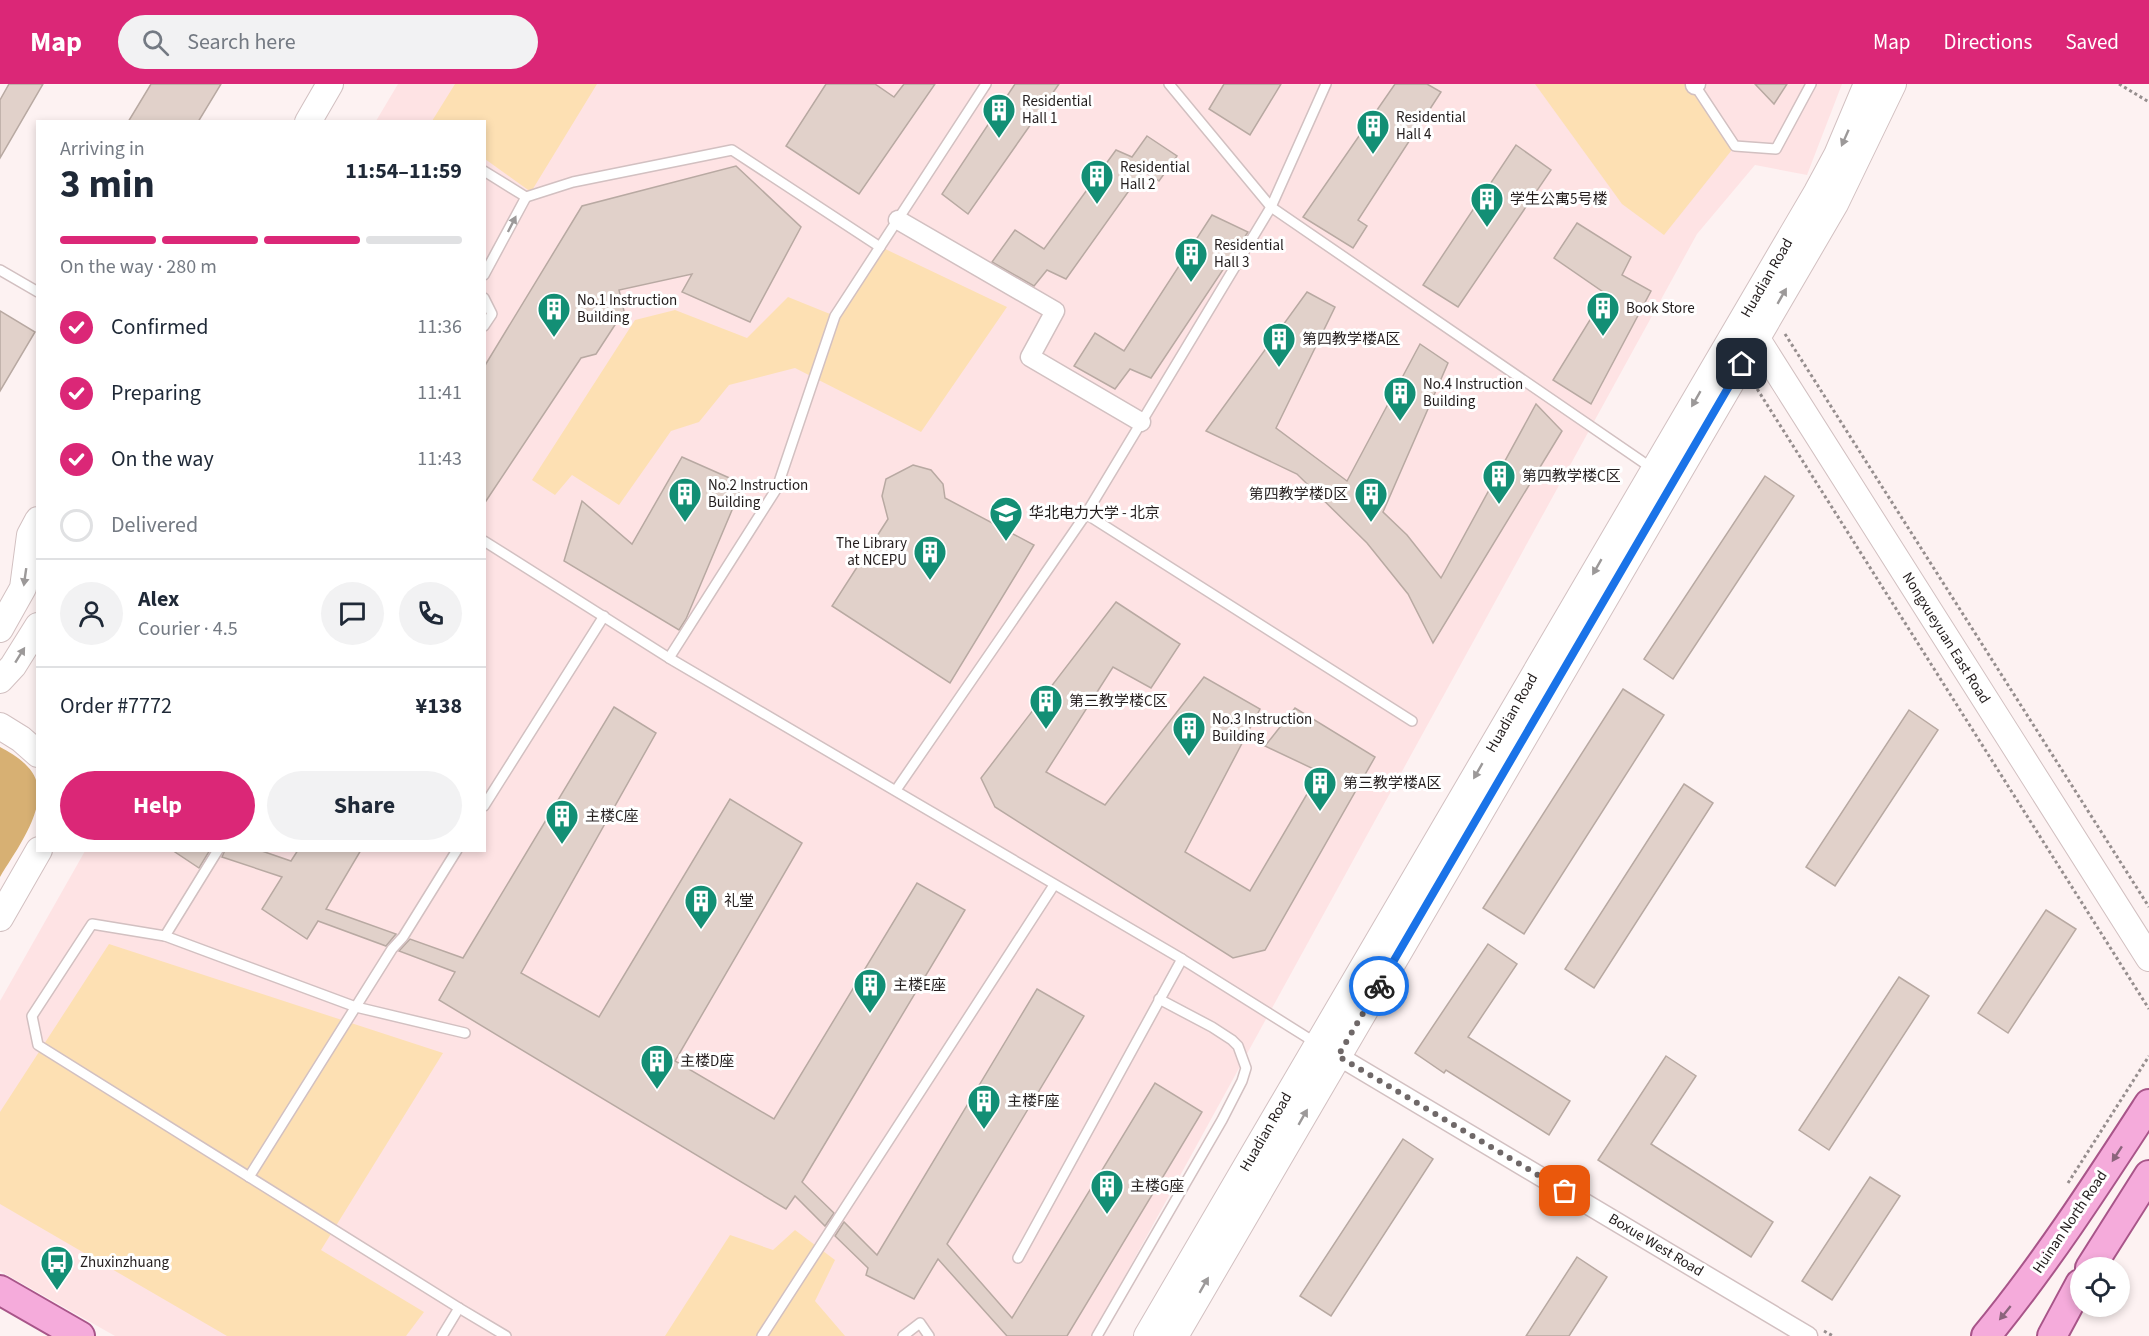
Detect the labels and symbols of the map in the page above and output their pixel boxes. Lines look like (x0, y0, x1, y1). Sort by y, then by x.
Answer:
place label: Residential Hall 1 (1022, 91, 1092, 129)
building icon: Residential Hall 1 (981, 92, 1017, 139)
place label: Residential Hall 4 (1396, 107, 1466, 145)
building icon: Residential Hall 4 (1355, 108, 1391, 155)
one-way arrow (1840, 130, 1849, 147)
place label: Residential Hall 2 (1120, 157, 1190, 195)
building icon: Residential Hall 2 (1079, 158, 1115, 205)
building icon: 学生公寓5号楼 (1469, 181, 1505, 228)
place label: 学生公寓5号楼 (1510, 189, 1607, 210)
one-way arrow (507, 215, 517, 233)
street label: Huadian Road (1736, 234, 1798, 322)
place label: Residential Hall 3 (1214, 235, 1284, 273)
building icon: Residential Hall 3 (1173, 236, 1209, 283)
one-way arrow (1777, 287, 1787, 304)
place label: No.1 Instruction Building (577, 290, 677, 328)
building icon: Book Store (1585, 290, 1621, 337)
building icon: No.1 Instruction Building (536, 291, 572, 338)
place label: Book Store (1626, 298, 1695, 319)
building icon: 第四教学楼A区 (1261, 321, 1297, 368)
place label: 第四教学楼A区 (1302, 329, 1400, 350)
pin (1716, 338, 1767, 389)
place label: No.4 Instruction Building (1423, 374, 1523, 412)
building icon: No.4 Instruction Building (1382, 375, 1418, 422)
one-way arrow (1691, 391, 1701, 408)
building icon: 第四教学楼C区 (1481, 458, 1517, 505)
place label: 第四教学楼C区 (1522, 466, 1621, 487)
place label: No.2 Instruction Building (708, 475, 808, 513)
building icon: No.2 Instruction Building (667, 476, 703, 523)
building icon: 第四教学楼D区 (1353, 476, 1389, 523)
place label: 第四教学楼D区 (1249, 484, 1348, 505)
school or university icon: 华北电力大学 - 北京 (988, 495, 1024, 542)
place label: 华北电力大学 - 北京 (1029, 503, 1160, 524)
place label: The Library at NCEPU (836, 533, 907, 571)
building icon: The Library at NCEPU (912, 534, 948, 581)
one-way arrow (1592, 559, 1603, 575)
one-way arrow (21, 567, 30, 586)
street label: Nongxueyuan East Road (1897, 568, 1995, 708)
one-way arrow (15, 646, 26, 663)
street label: Huadian Road (1481, 669, 1543, 757)
building icon: 第三教学楼C区 (1028, 683, 1064, 730)
place label: 第三教学楼C区 (1069, 691, 1168, 712)
place label: No.3 Instruction Building (1212, 709, 1312, 747)
building icon: No.3 Instruction Building (1171, 710, 1207, 757)
one-way arrow (1473, 763, 1483, 780)
building icon: 第三教学楼A区 (1302, 765, 1338, 812)
place label: 第三教学楼A区 (1343, 773, 1441, 794)
building icon: 主楼C座 (544, 798, 580, 845)
place label: 主楼C座 (585, 806, 639, 827)
building icon: 礼堂 (683, 883, 719, 930)
place label: 礼堂 (724, 891, 754, 912)
courier (1349, 956, 1409, 1016)
building icon: 主楼E座 (852, 967, 888, 1014)
place label: 主楼E座 (893, 975, 946, 996)
building icon: 主楼D座 (639, 1043, 675, 1090)
place label: 主楼D座 (680, 1051, 734, 1072)
building icon: 主楼F座 (966, 1083, 1002, 1130)
street label: Huadian Road (1235, 1088, 1297, 1176)
place label: 主楼F座 (1007, 1091, 1059, 1112)
one-way arrow (1297, 1109, 1308, 1125)
one-way arrow (2111, 1145, 2123, 1161)
pin (1539, 1165, 1590, 1216)
street label: Huinan North Road (2028, 1166, 2112, 1278)
building icon: 主楼G座 (1089, 1168, 1125, 1215)
place label: 主楼G座 (1130, 1176, 1184, 1197)
street label: Boxue West Road (1605, 1208, 1707, 1282)
bus stop icon: Zhuxinzhuang (39, 1244, 75, 1291)
place label: Zhuxinzhuang (80, 1252, 169, 1273)
one-way arrow (1199, 1277, 1209, 1294)
one-way arrow (1999, 1305, 2012, 1320)

